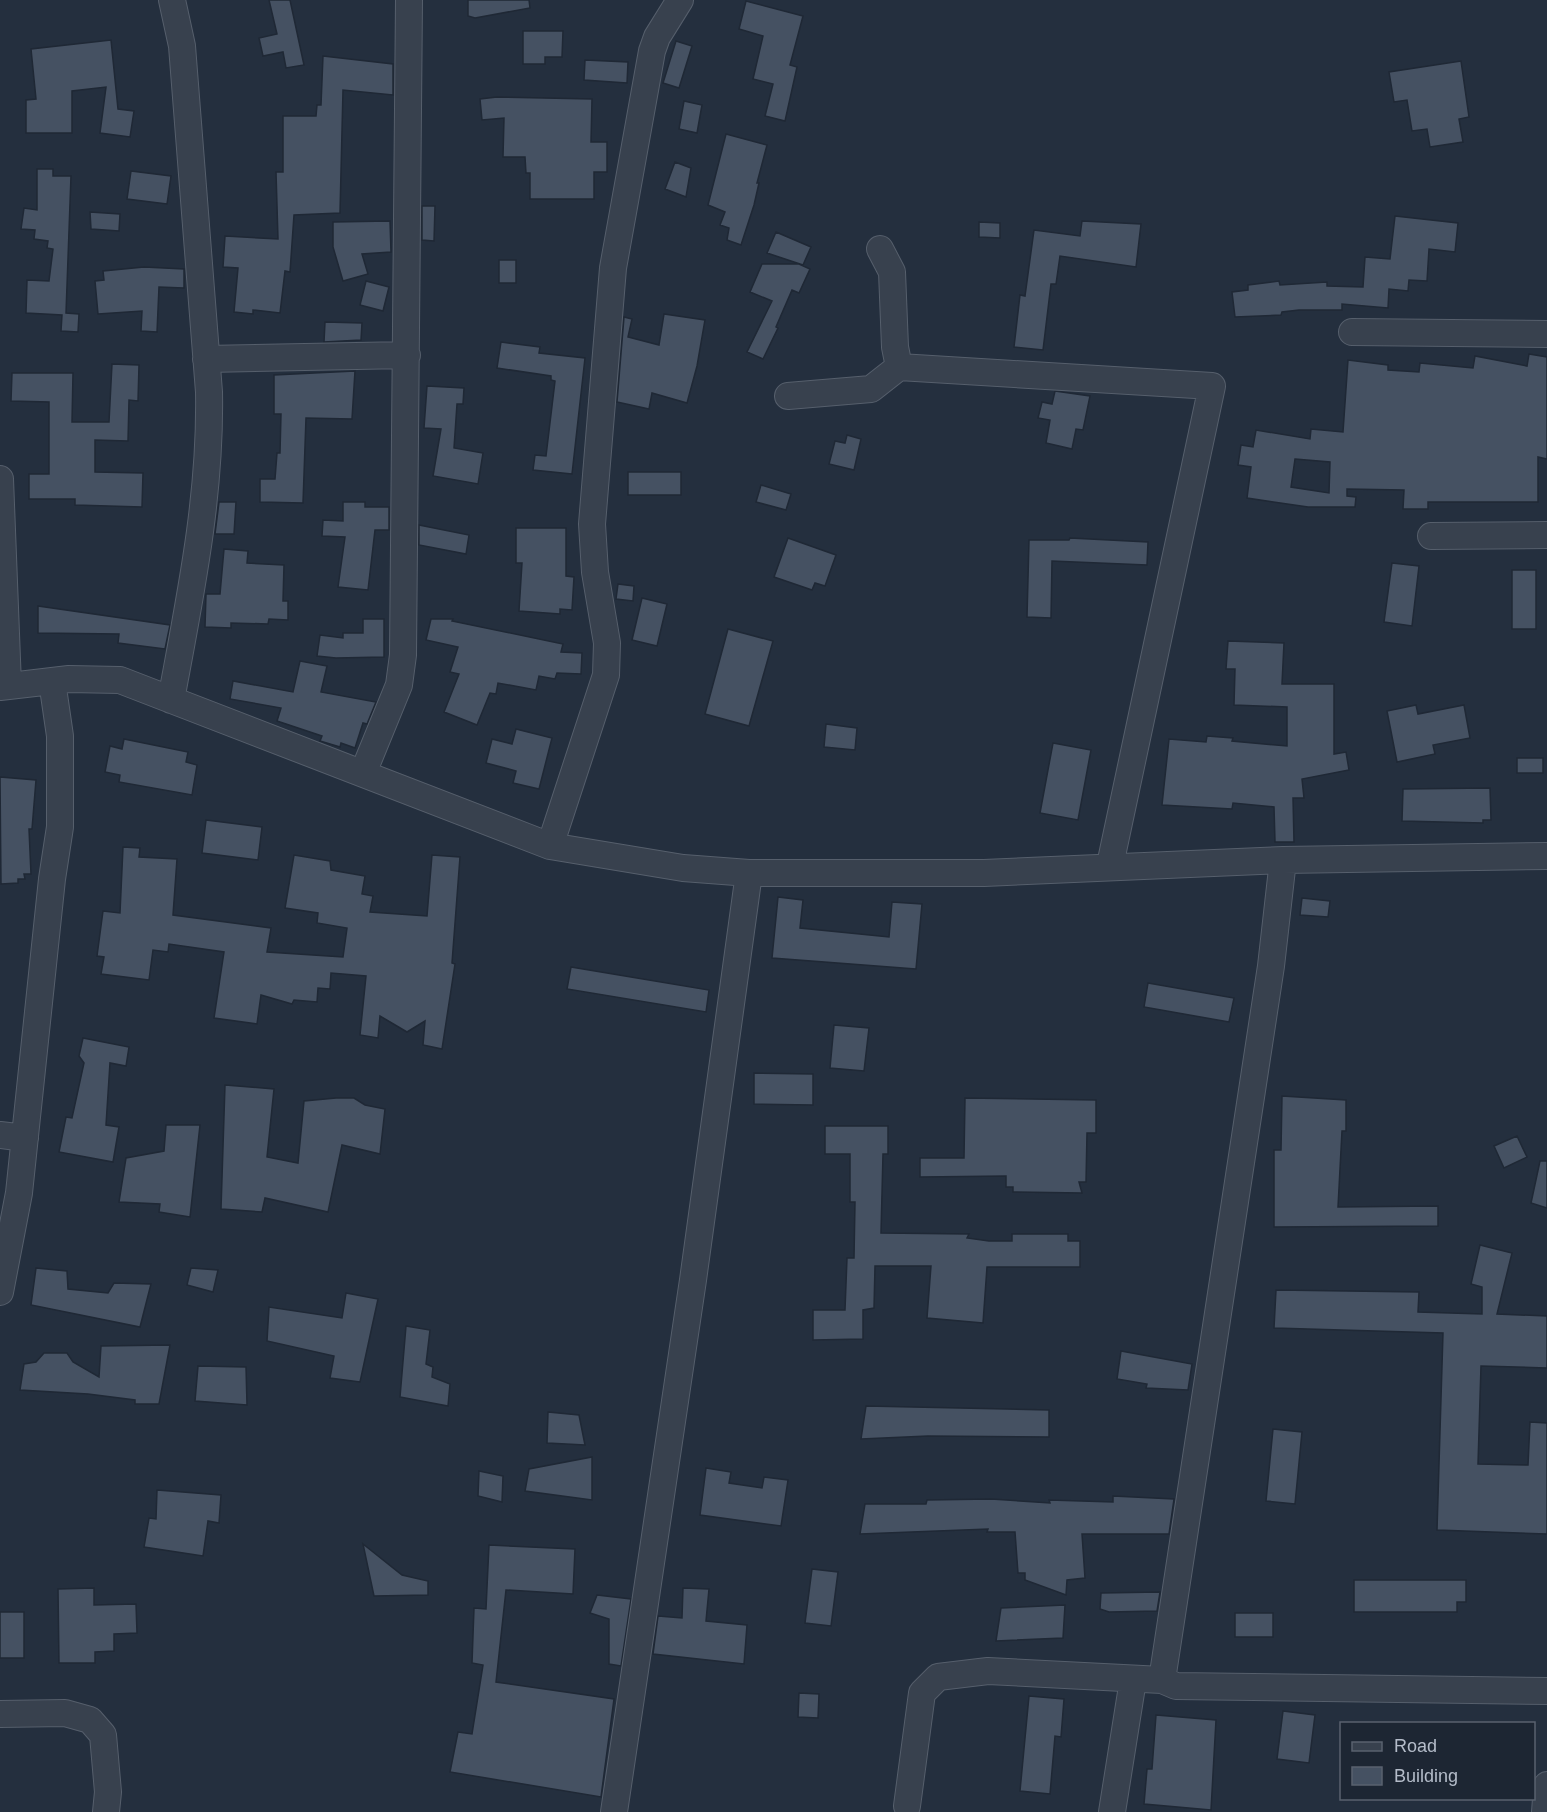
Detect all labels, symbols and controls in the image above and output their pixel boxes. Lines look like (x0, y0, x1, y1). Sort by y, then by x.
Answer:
legend (1340, 1722, 1535, 1800)
text: Road (1394, 1736, 1437, 1756)
text: Building (1394, 1766, 1458, 1786)

